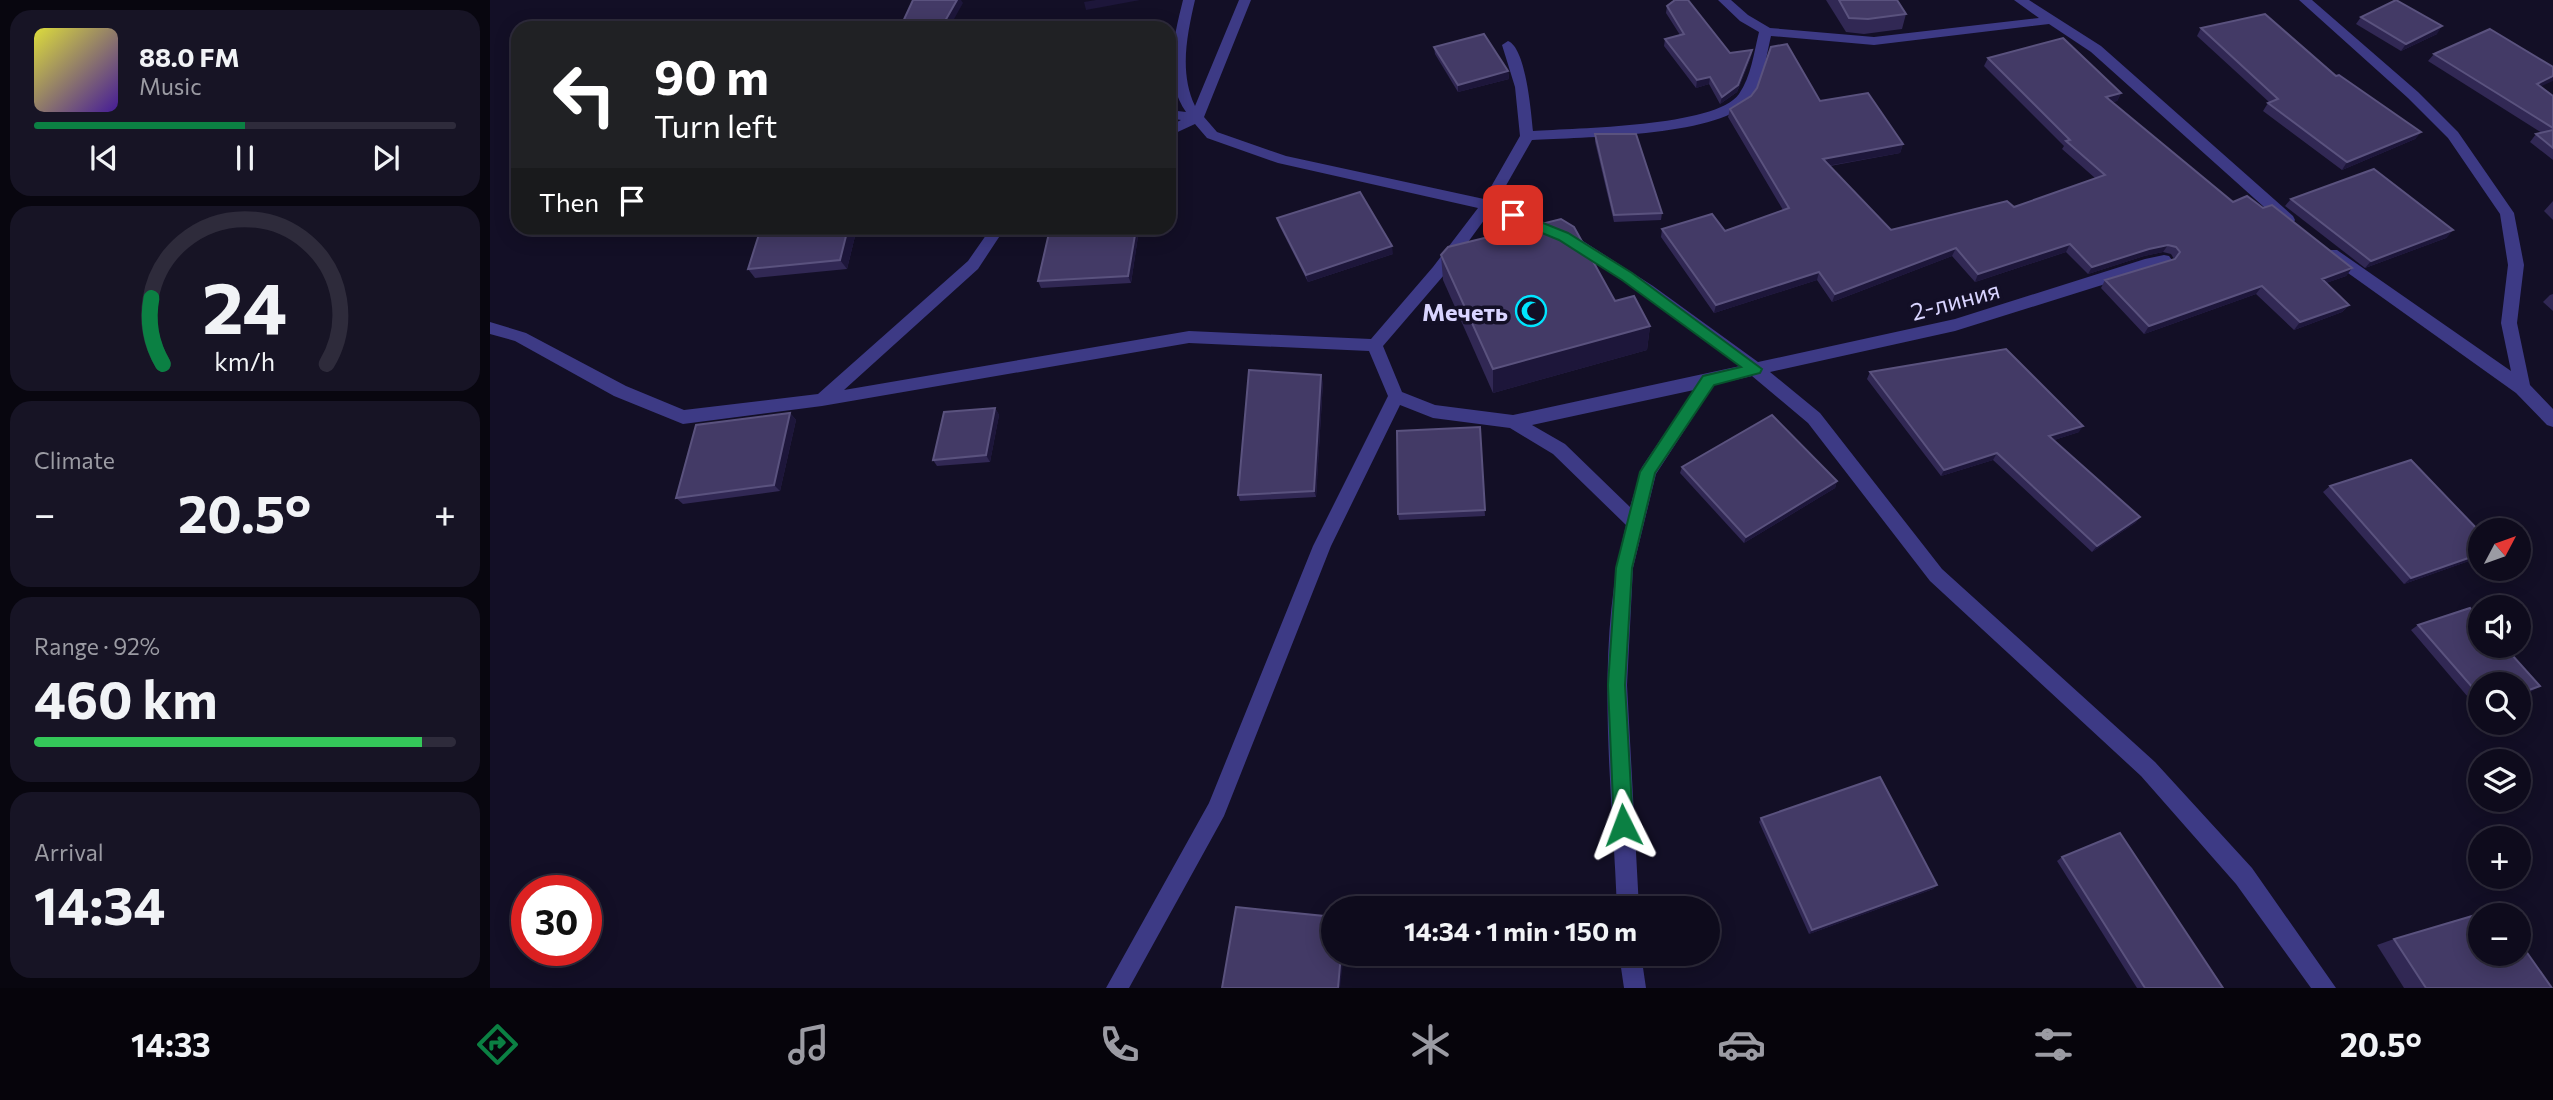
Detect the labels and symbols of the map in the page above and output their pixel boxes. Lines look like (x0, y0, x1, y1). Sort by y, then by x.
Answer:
pin (1483, 185, 1543, 245)
street label: 2-линия (1907, 274, 2003, 326)
mosque icon: Мечеть (1514, 294, 1548, 328)
place label: Мечеть (1422, 297, 1508, 326)
north arrow (2468, 518, 2530, 581)
position arrow (1586, 788, 1660, 862)
speed limit sign: 30 (511, 875, 602, 966)

